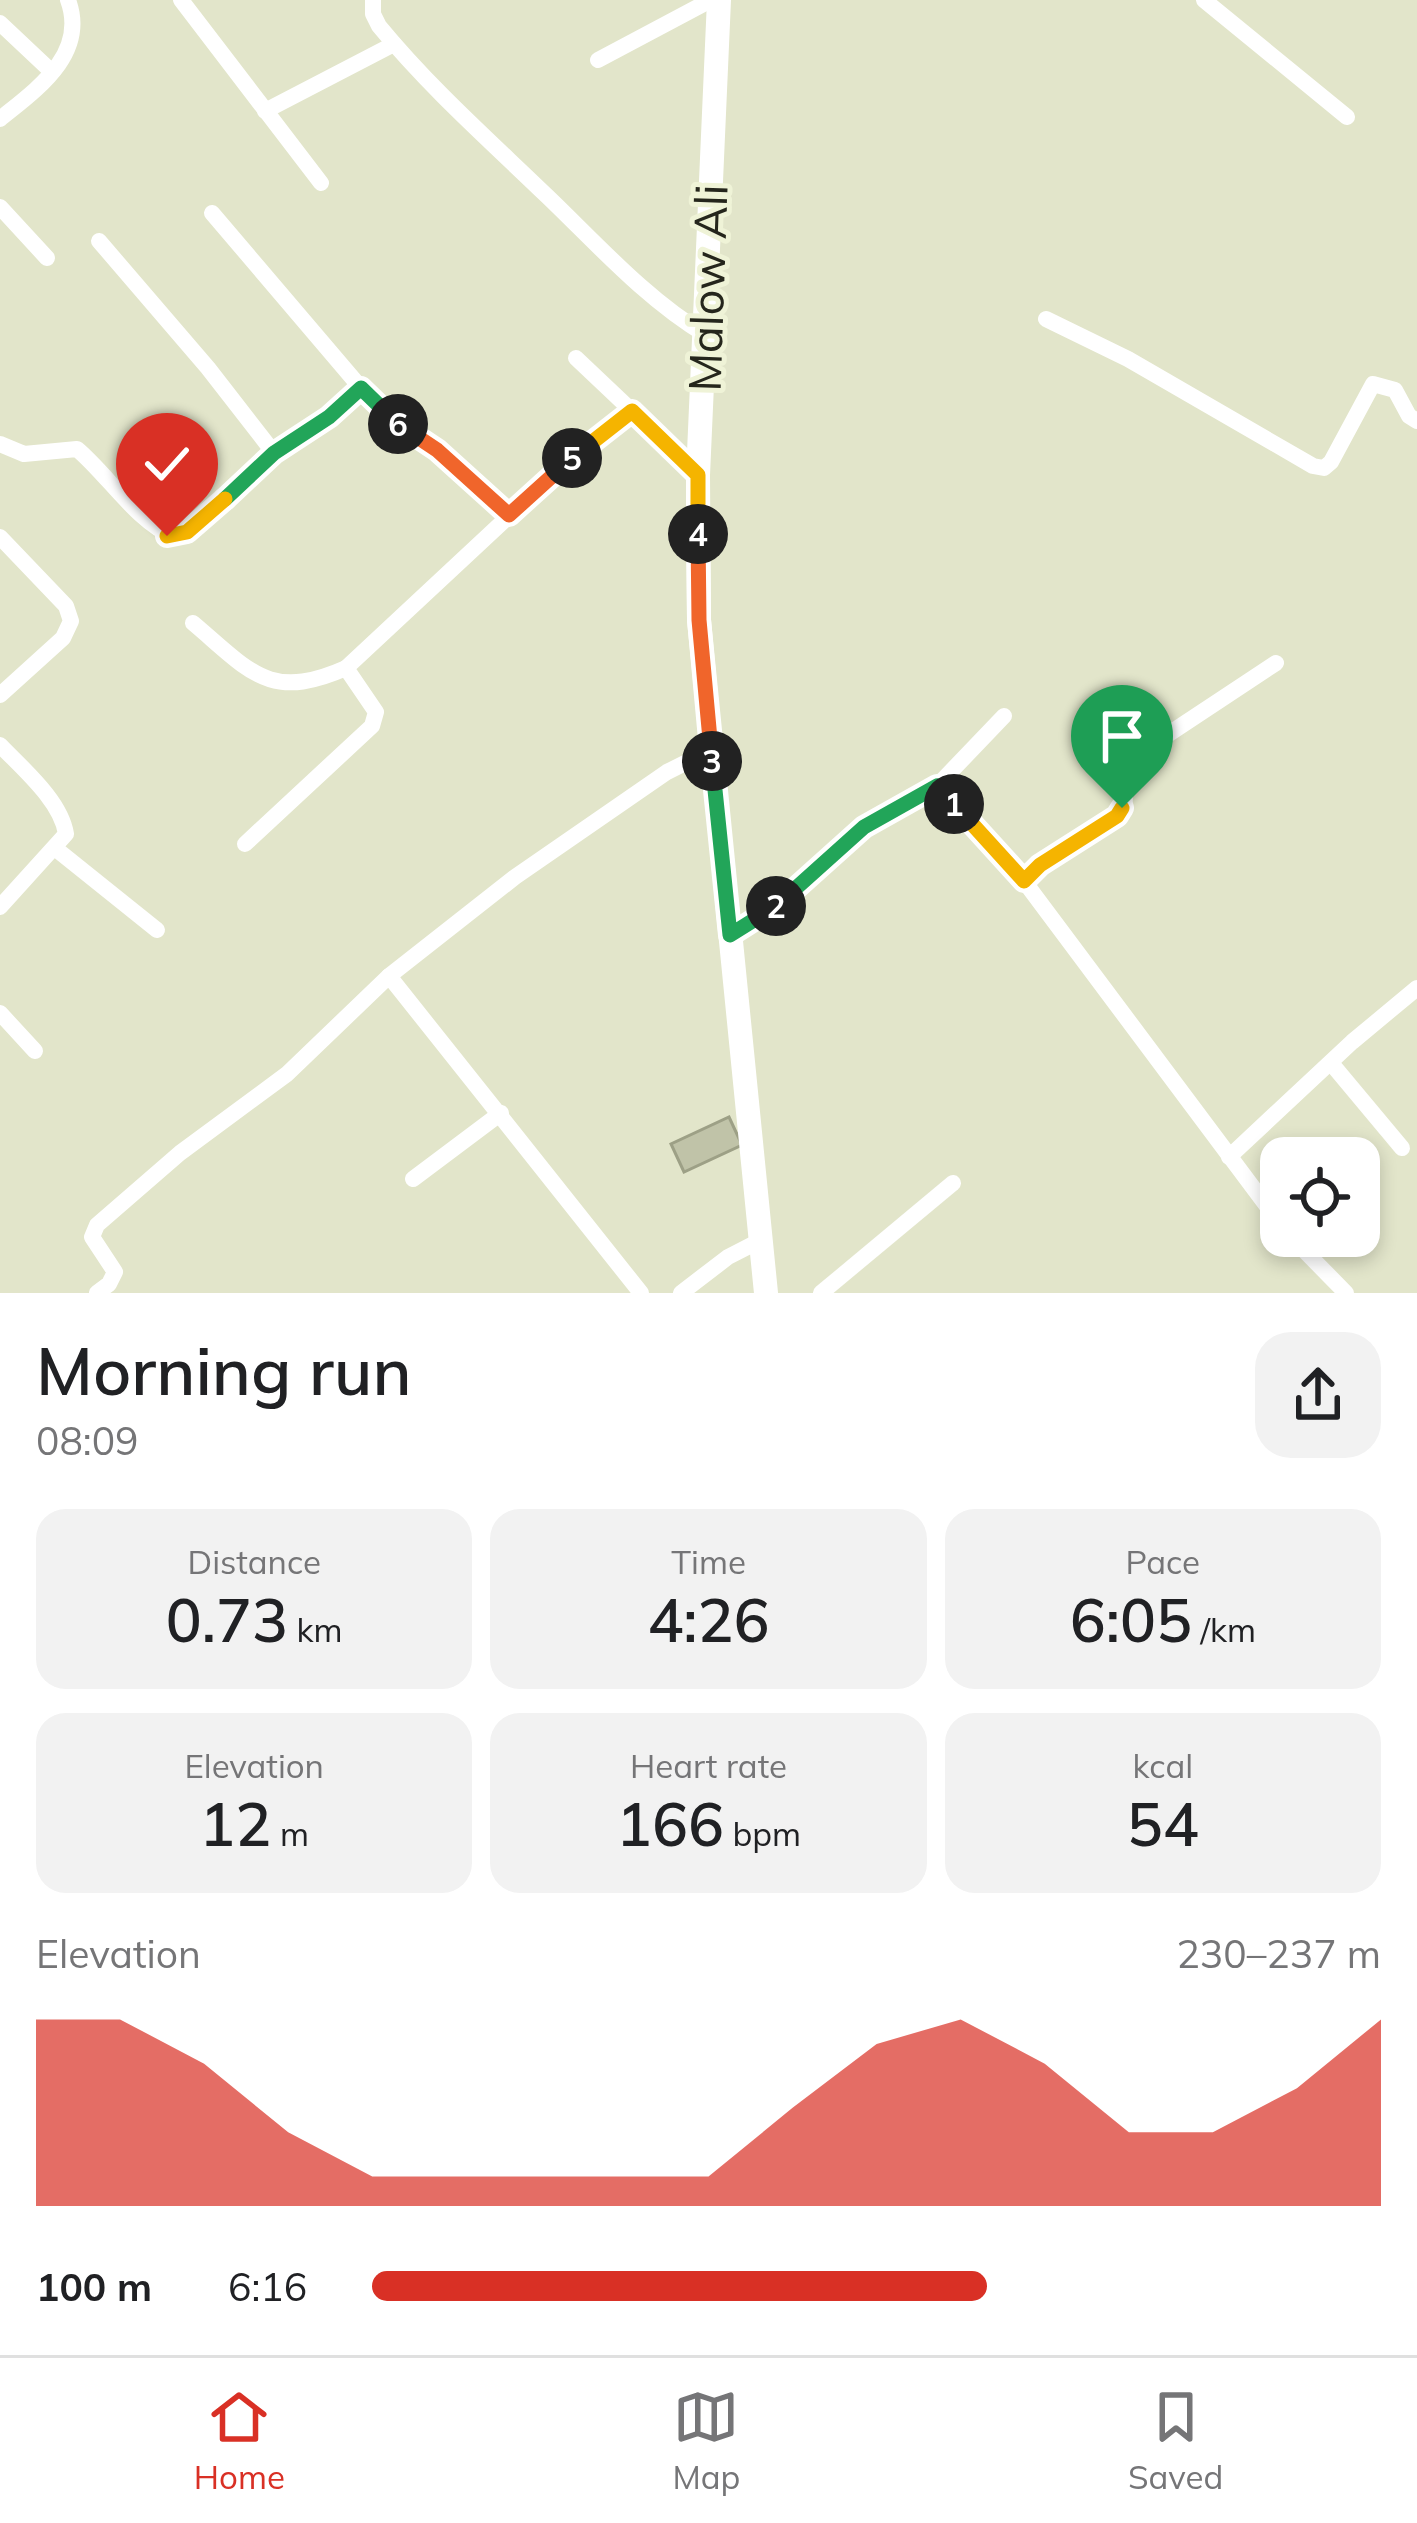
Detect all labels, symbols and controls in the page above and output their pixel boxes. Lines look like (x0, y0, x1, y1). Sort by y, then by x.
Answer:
street label: Malow Ali (675, 184, 739, 392)
pin: 6 (368, 394, 428, 454)
text: 6 (388, 403, 408, 444)
pin (116, 413, 218, 536)
pin: 5 (542, 428, 602, 488)
icon: check (134, 431, 200, 497)
text: 5 (562, 437, 582, 478)
pin: 4 (668, 504, 728, 564)
text: 4 (688, 513, 708, 554)
pin (1071, 685, 1173, 808)
icon: arrive (1089, 703, 1155, 769)
pin: 3 (682, 731, 742, 791)
text: 3 (702, 740, 722, 781)
pin: 1 (924, 774, 984, 834)
text: 1 (944, 783, 964, 824)
pin: 2 (746, 876, 806, 936)
text: 2 (766, 885, 786, 926)
map controls (1260, 1137, 1380, 1257)
button: locate (1260, 1137, 1380, 1257)
text: Morning run (36, 1329, 412, 1412)
button: share (1255, 1332, 1381, 1458)
text: 08:09 (36, 1416, 139, 1465)
text: Distance (187, 1541, 321, 1582)
text: Time (671, 1541, 746, 1582)
text: Pace (1126, 1541, 1200, 1582)
text: 0.73 (166, 1582, 288, 1657)
text: 4:26 (647, 1582, 770, 1657)
text: 6:05 (1070, 1582, 1192, 1657)
text: km (288, 1609, 343, 1650)
text: /km (1192, 1609, 1256, 1650)
text: Elevation (184, 1745, 324, 1786)
text: Heart rate (630, 1745, 787, 1786)
text: kcal (1133, 1745, 1193, 1786)
text: 12 (199, 1786, 271, 1861)
text: 166 (616, 1786, 724, 1861)
text: 54 (1127, 1786, 1199, 1861)
text: m (271, 1813, 309, 1854)
text: bpm (724, 1813, 801, 1854)
text: Elevation (36, 1929, 201, 1978)
text: 230–237 m (1176, 1929, 1381, 1978)
text: 100 m (36, 2262, 152, 2311)
text: 6:16 (228, 2262, 307, 2311)
tab: Home (194, 2384, 285, 2497)
tab: Map (672, 2384, 740, 2497)
tab: Saved (1128, 2384, 1223, 2497)

